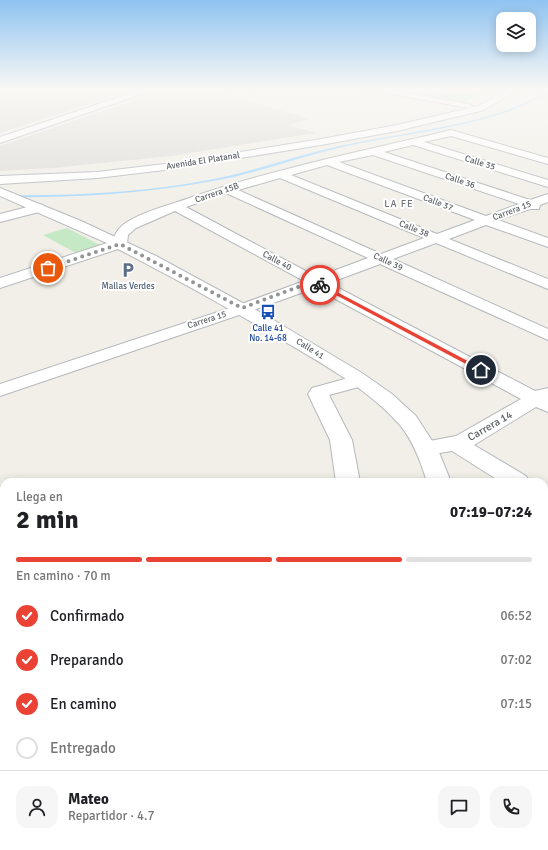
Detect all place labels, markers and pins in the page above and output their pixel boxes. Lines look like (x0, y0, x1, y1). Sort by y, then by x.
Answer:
pin (31, 251, 65, 285)
parking icon: Mallas Verdes (119, 261, 137, 279)
place label: Mallas Verdes (101, 281, 155, 292)
bus stop icon: Calle 41 No. 14-68 (259, 303, 277, 321)
place label: Calle 41 No. 14-68 (249, 323, 287, 344)
pin (464, 353, 498, 387)

